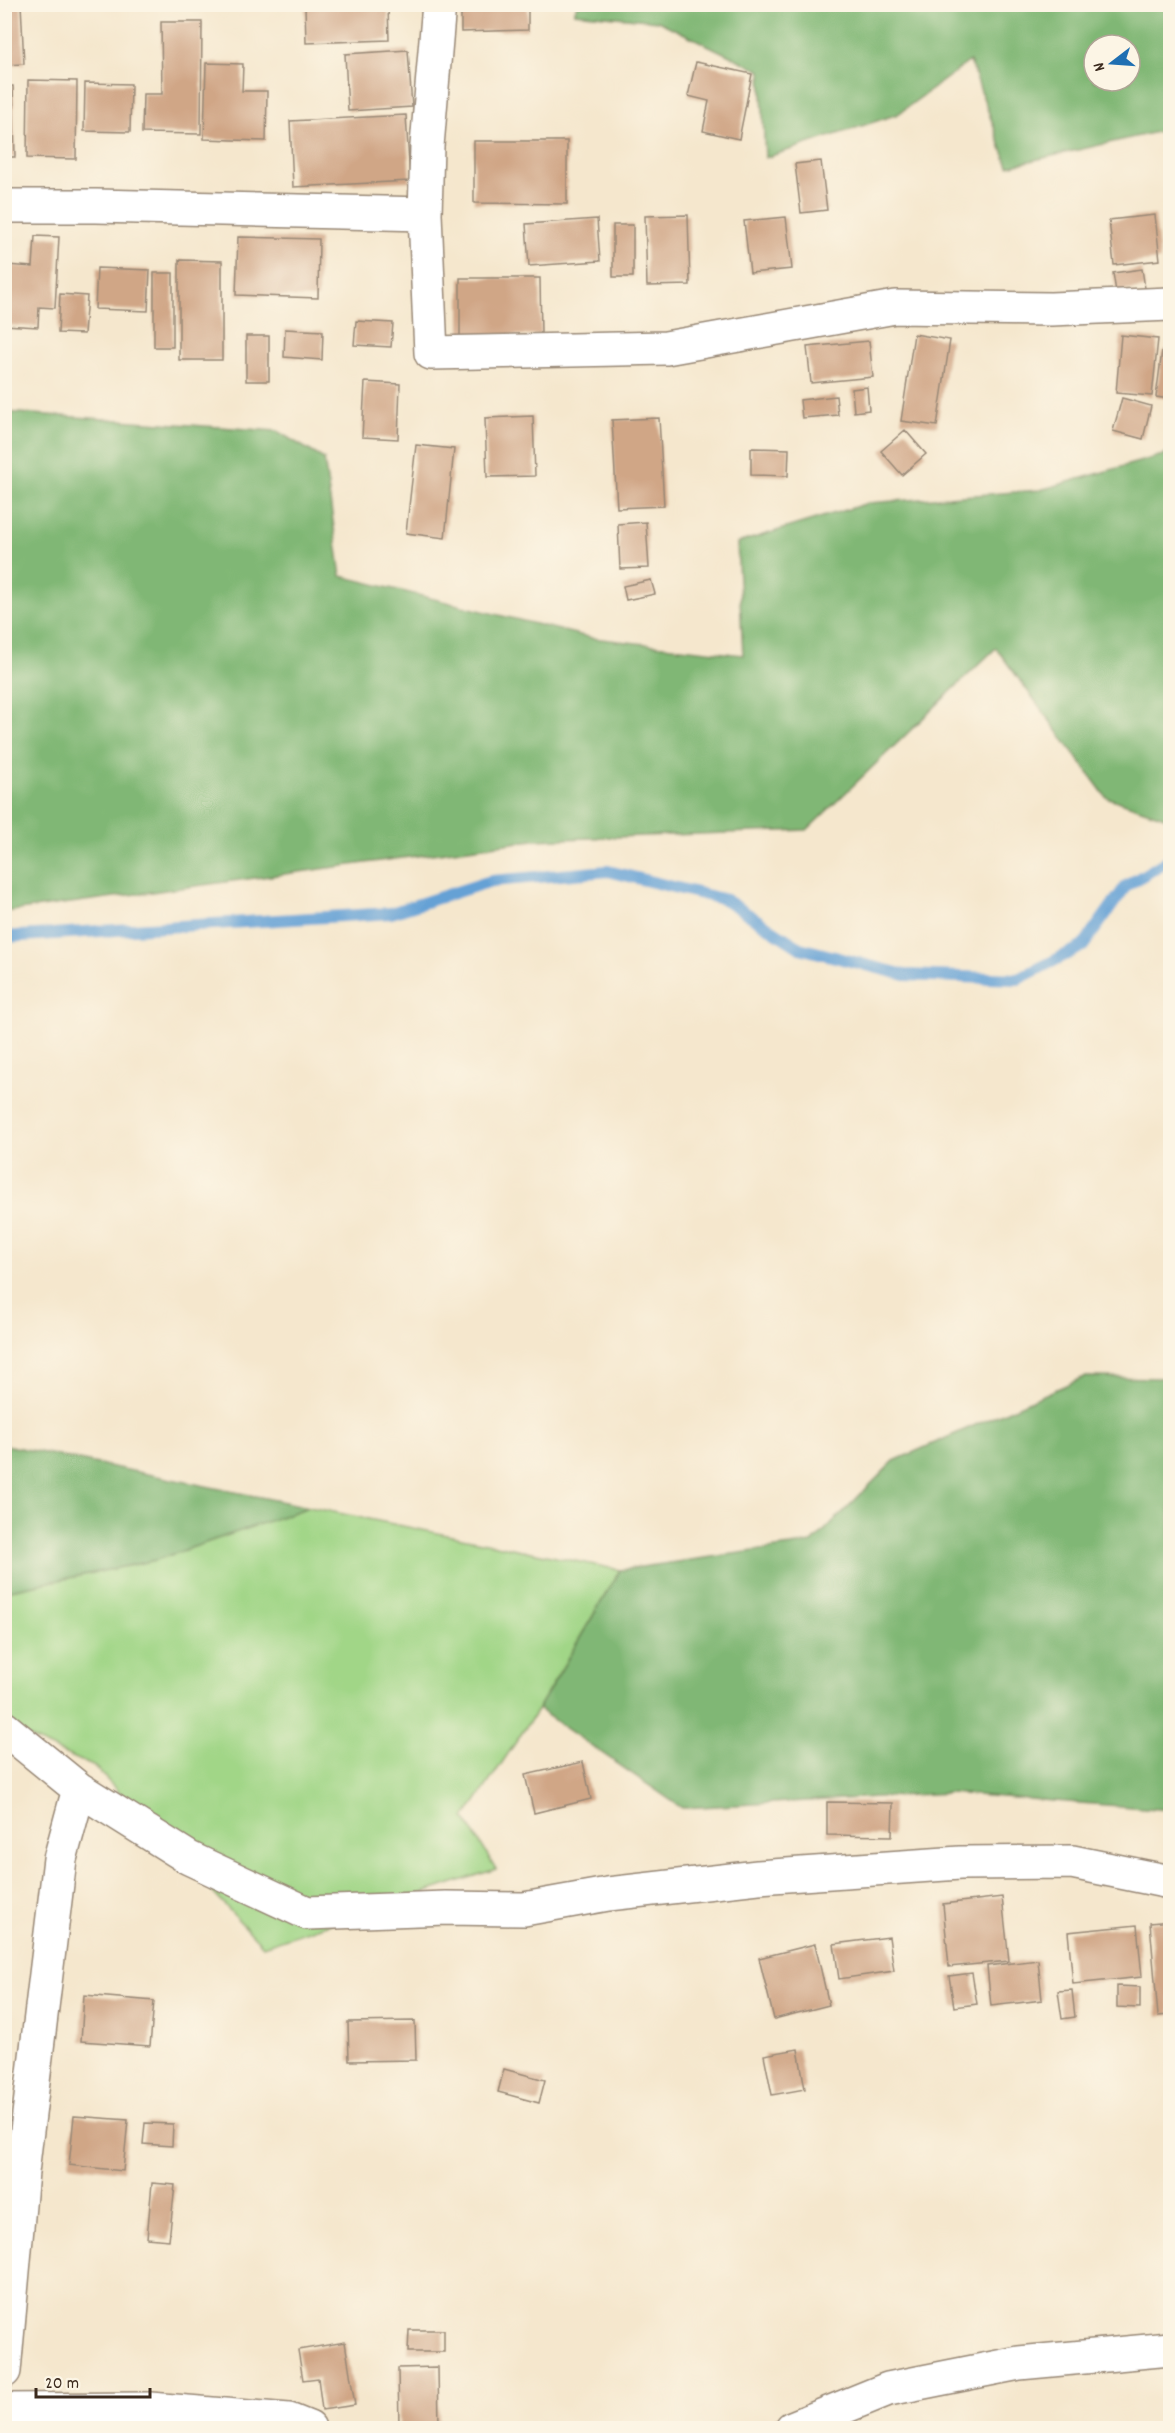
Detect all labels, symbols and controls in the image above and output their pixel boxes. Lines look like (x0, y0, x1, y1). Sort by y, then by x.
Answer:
north arrow (1082, 33, 1142, 93)
text: N (1088, 59, 1112, 74)
scale bar (36, 2361, 150, 2399)
text: 20 m (45, 2372, 79, 2397)

